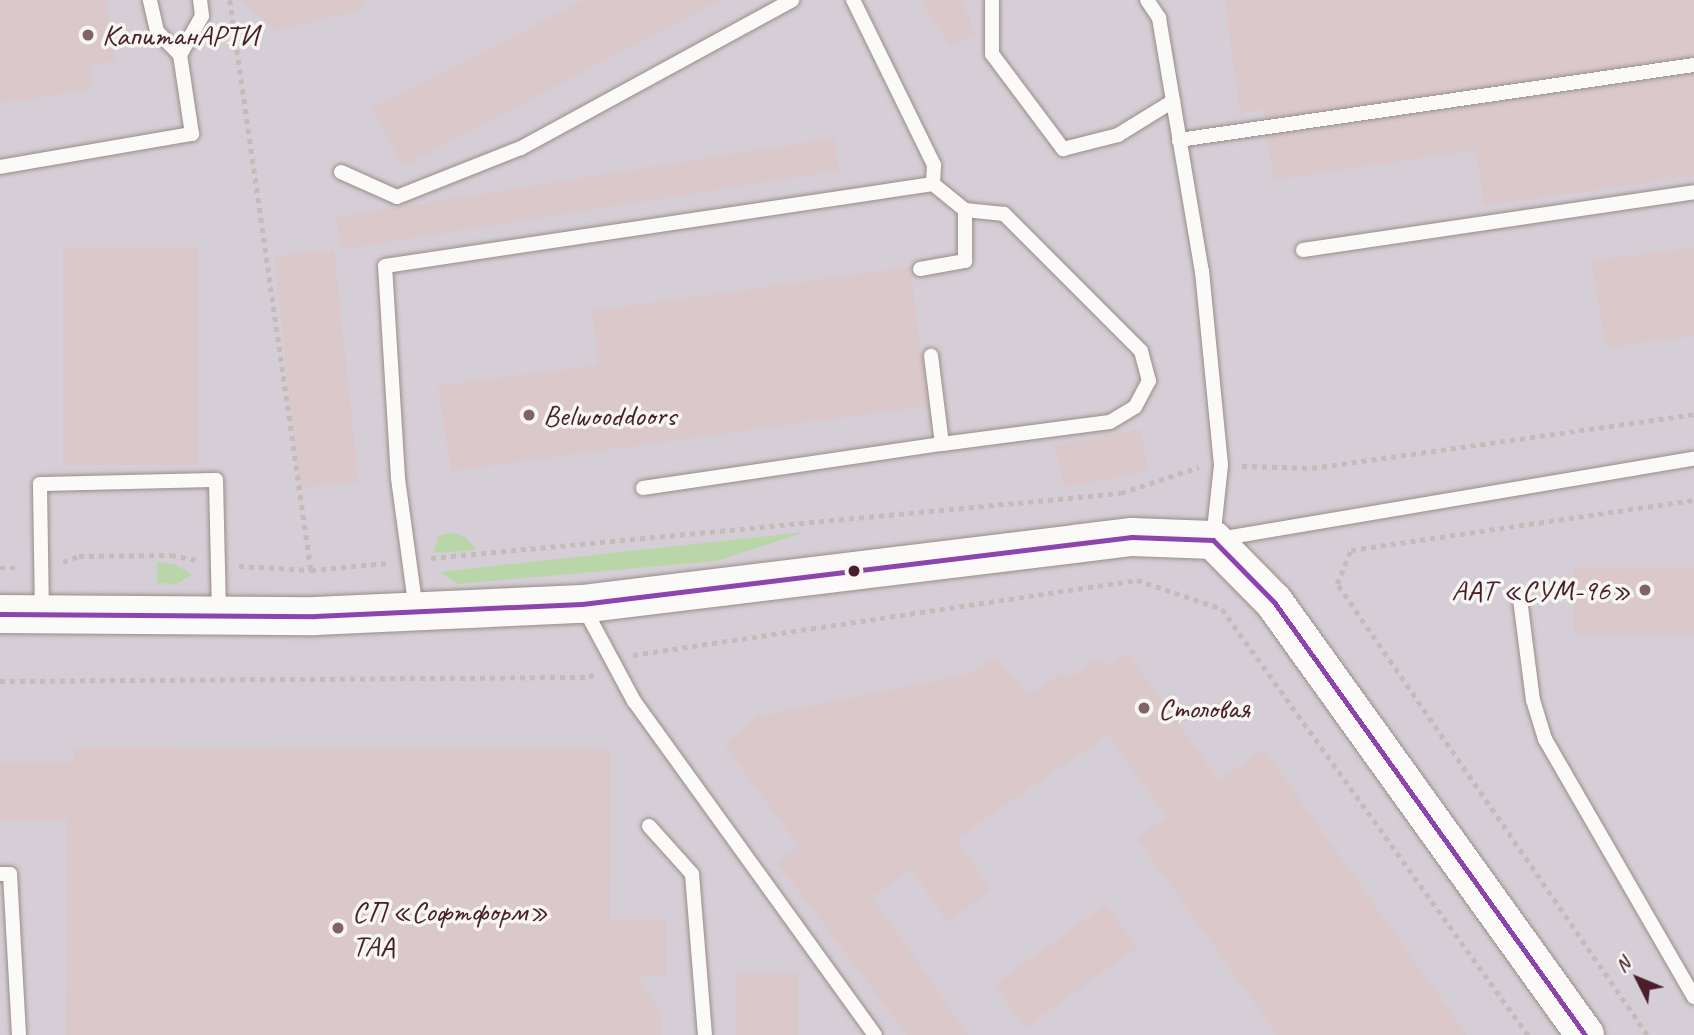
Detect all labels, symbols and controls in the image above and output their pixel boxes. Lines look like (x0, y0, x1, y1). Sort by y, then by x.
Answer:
place label: КапитанАРТИ (102, 17, 258, 53)
marker: КапитанАРТИ (80, 27, 96, 43)
place label: Belwooddoors (543, 397, 676, 433)
marker: Belwooddoors (521, 407, 537, 423)
unlabelled marker (847, 564, 861, 578)
place label: ААТ «СУМ-96» (1451, 572, 1631, 608)
marker: ААТ «СУМ-96» (1637, 582, 1653, 598)
place label: Столовая (1158, 690, 1250, 726)
marker: Столовая (1136, 700, 1152, 716)
place label: СП «Софтформ» ТАА (352, 893, 548, 964)
marker: СП «Софтформ» ТАА (330, 920, 346, 936)
north arrow (1603, 944, 1673, 1014)
text: N (1610, 952, 1635, 977)

